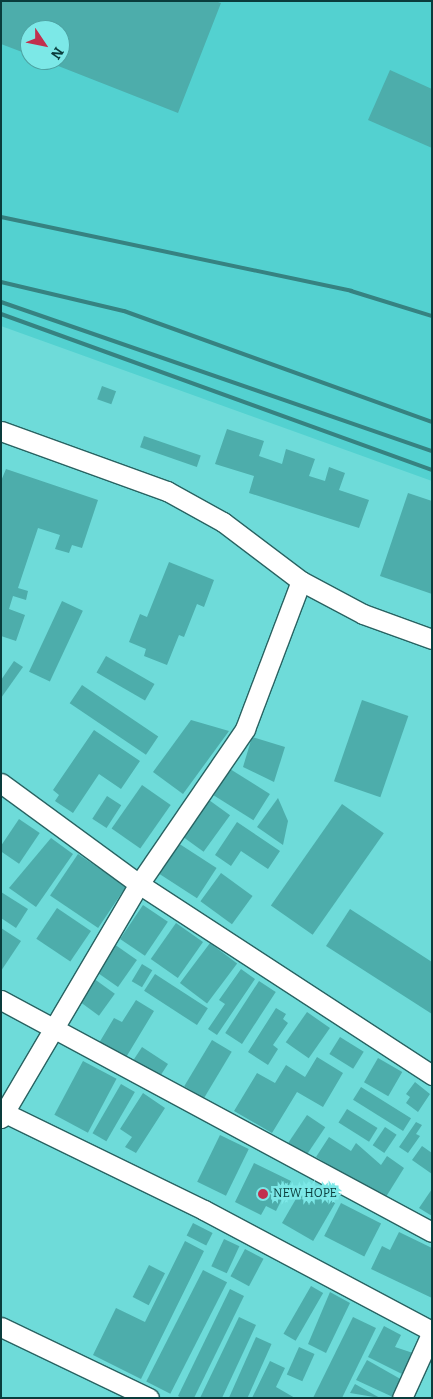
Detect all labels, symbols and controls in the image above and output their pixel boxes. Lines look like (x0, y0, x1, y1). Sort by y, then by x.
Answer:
north arrow (20, 20, 70, 70)
text: N (47, 44, 67, 62)
place label: NEW HOPE (273, 1187, 337, 1201)
marker: NEW HOPE (257, 1188, 269, 1200)

